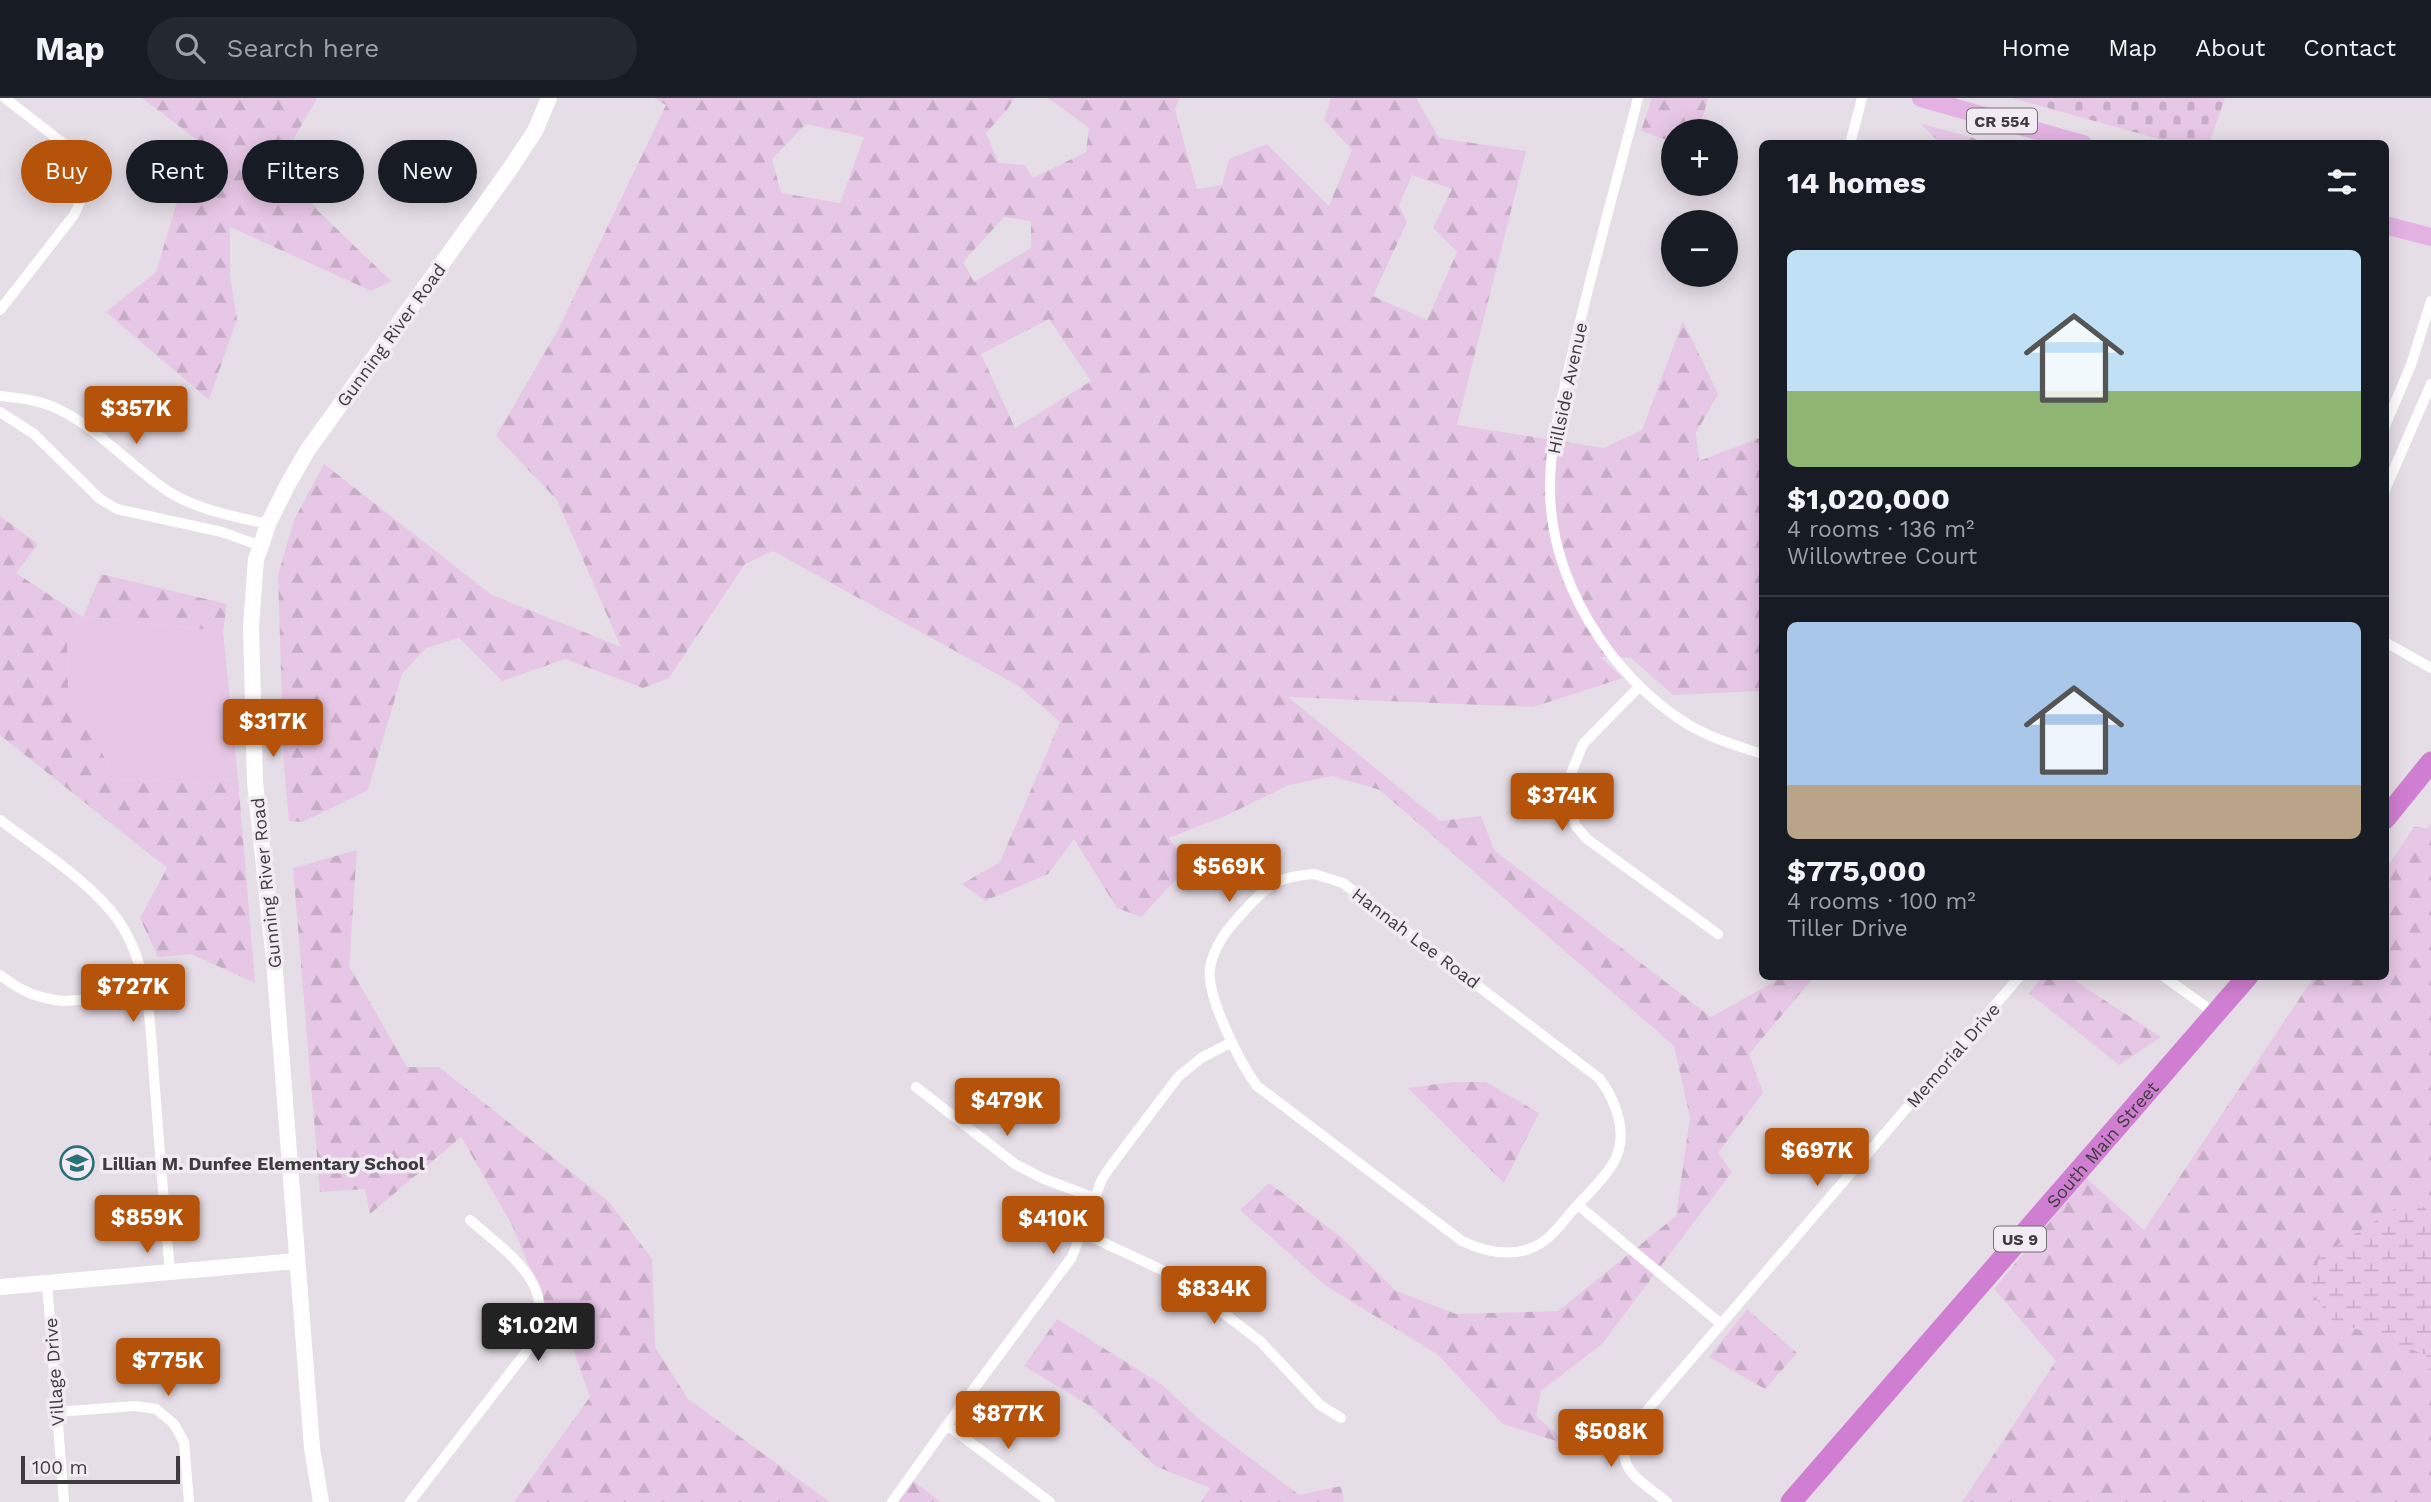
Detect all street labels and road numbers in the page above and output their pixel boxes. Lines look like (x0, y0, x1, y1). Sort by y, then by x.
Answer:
road number: CR 554 (1967, 108, 2037, 134)
street label: Gunning River Road (332, 259, 450, 411)
street label: Hillside Avenue (1543, 320, 1591, 456)
street label: Gunning River Road (247, 797, 285, 969)
street label: Hannah Lee Road (1348, 883, 1484, 993)
street label: Memorial Drive (1902, 998, 2004, 1112)
street label: South Main Street (2041, 1077, 2163, 1211)
road number: US 9 (1994, 1226, 2046, 1252)
street label: Village Drive (40, 1317, 68, 1427)

